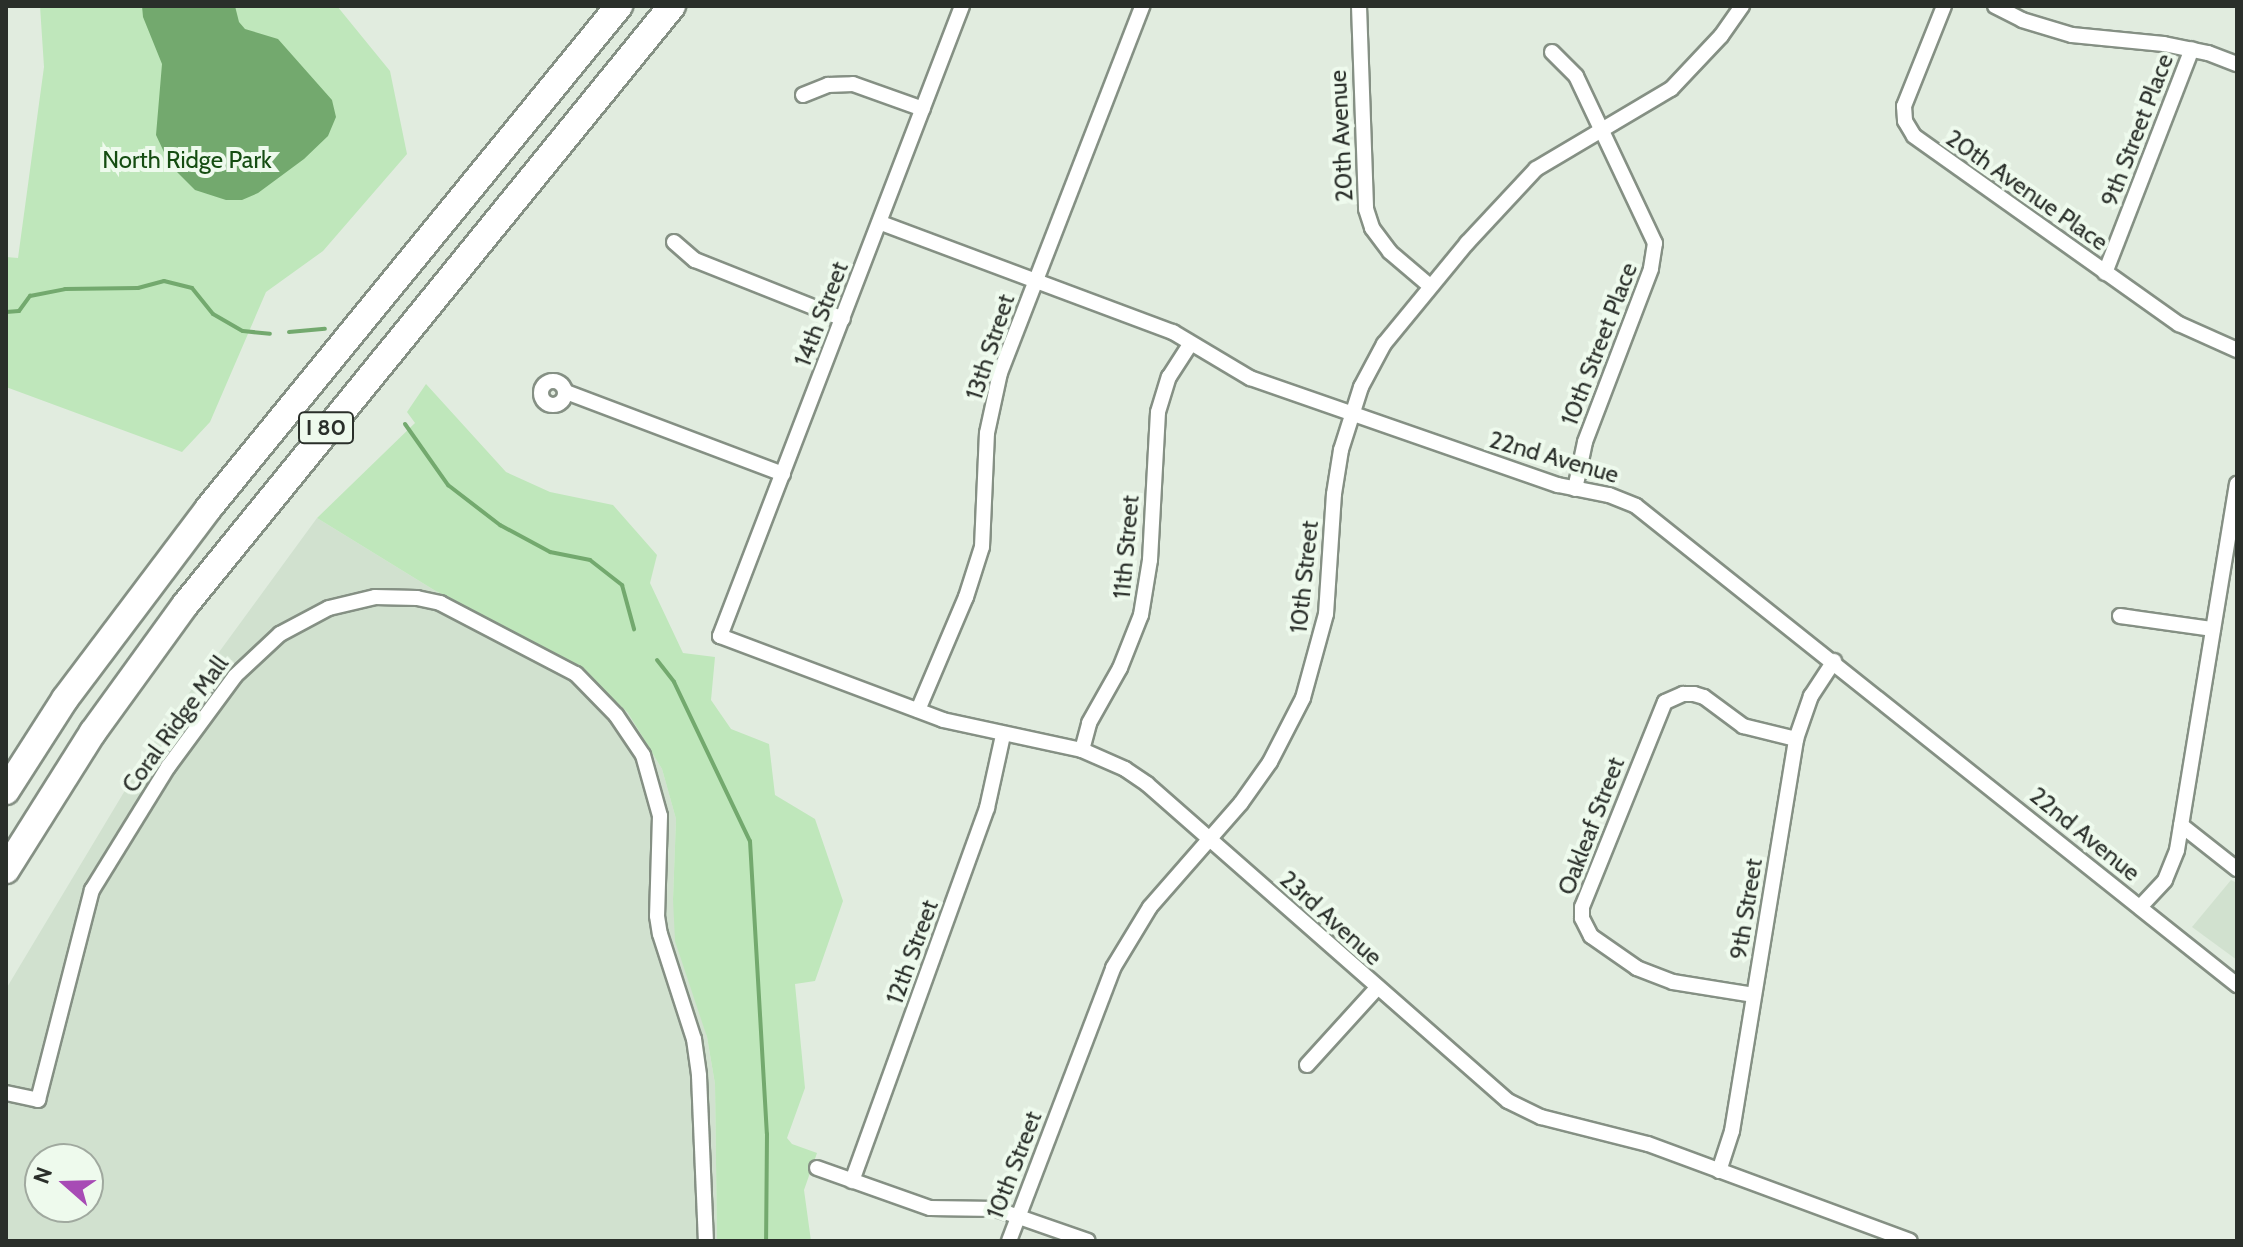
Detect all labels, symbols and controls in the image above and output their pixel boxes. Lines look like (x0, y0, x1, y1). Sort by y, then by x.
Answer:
street label: 9th Street Place (2095, 50, 2179, 210)
street label: 20th Avenue (1323, 69, 1359, 203)
street label: 20th Avenue Place (1940, 123, 2114, 257)
park label: North Ridge Park (102, 146, 272, 174)
street label: 14th Street (788, 258, 854, 370)
street label: 10th Street Place (1555, 259, 1643, 429)
street label: 13th Street (959, 291, 1021, 403)
road number: I 80 (298, 410, 354, 446)
street label: 22nd Avenue (1486, 425, 1622, 489)
street label: 11th Street (1107, 494, 1145, 600)
street label: 10th Street (1284, 519, 1324, 635)
street label: Coral Ridge Mall (116, 650, 234, 798)
street label: Oakleaf Street (1552, 753, 1630, 899)
street label: 22nd Avenue (2024, 781, 2146, 887)
street label: 9th Street (1724, 856, 1768, 962)
street label: 23rd Avenue (1274, 865, 1388, 971)
street label: 12th Street (880, 896, 944, 1008)
street label: 10th Street (980, 1107, 1048, 1223)
north arrow (24, 1143, 104, 1223)
text: N (28, 1163, 58, 1187)

